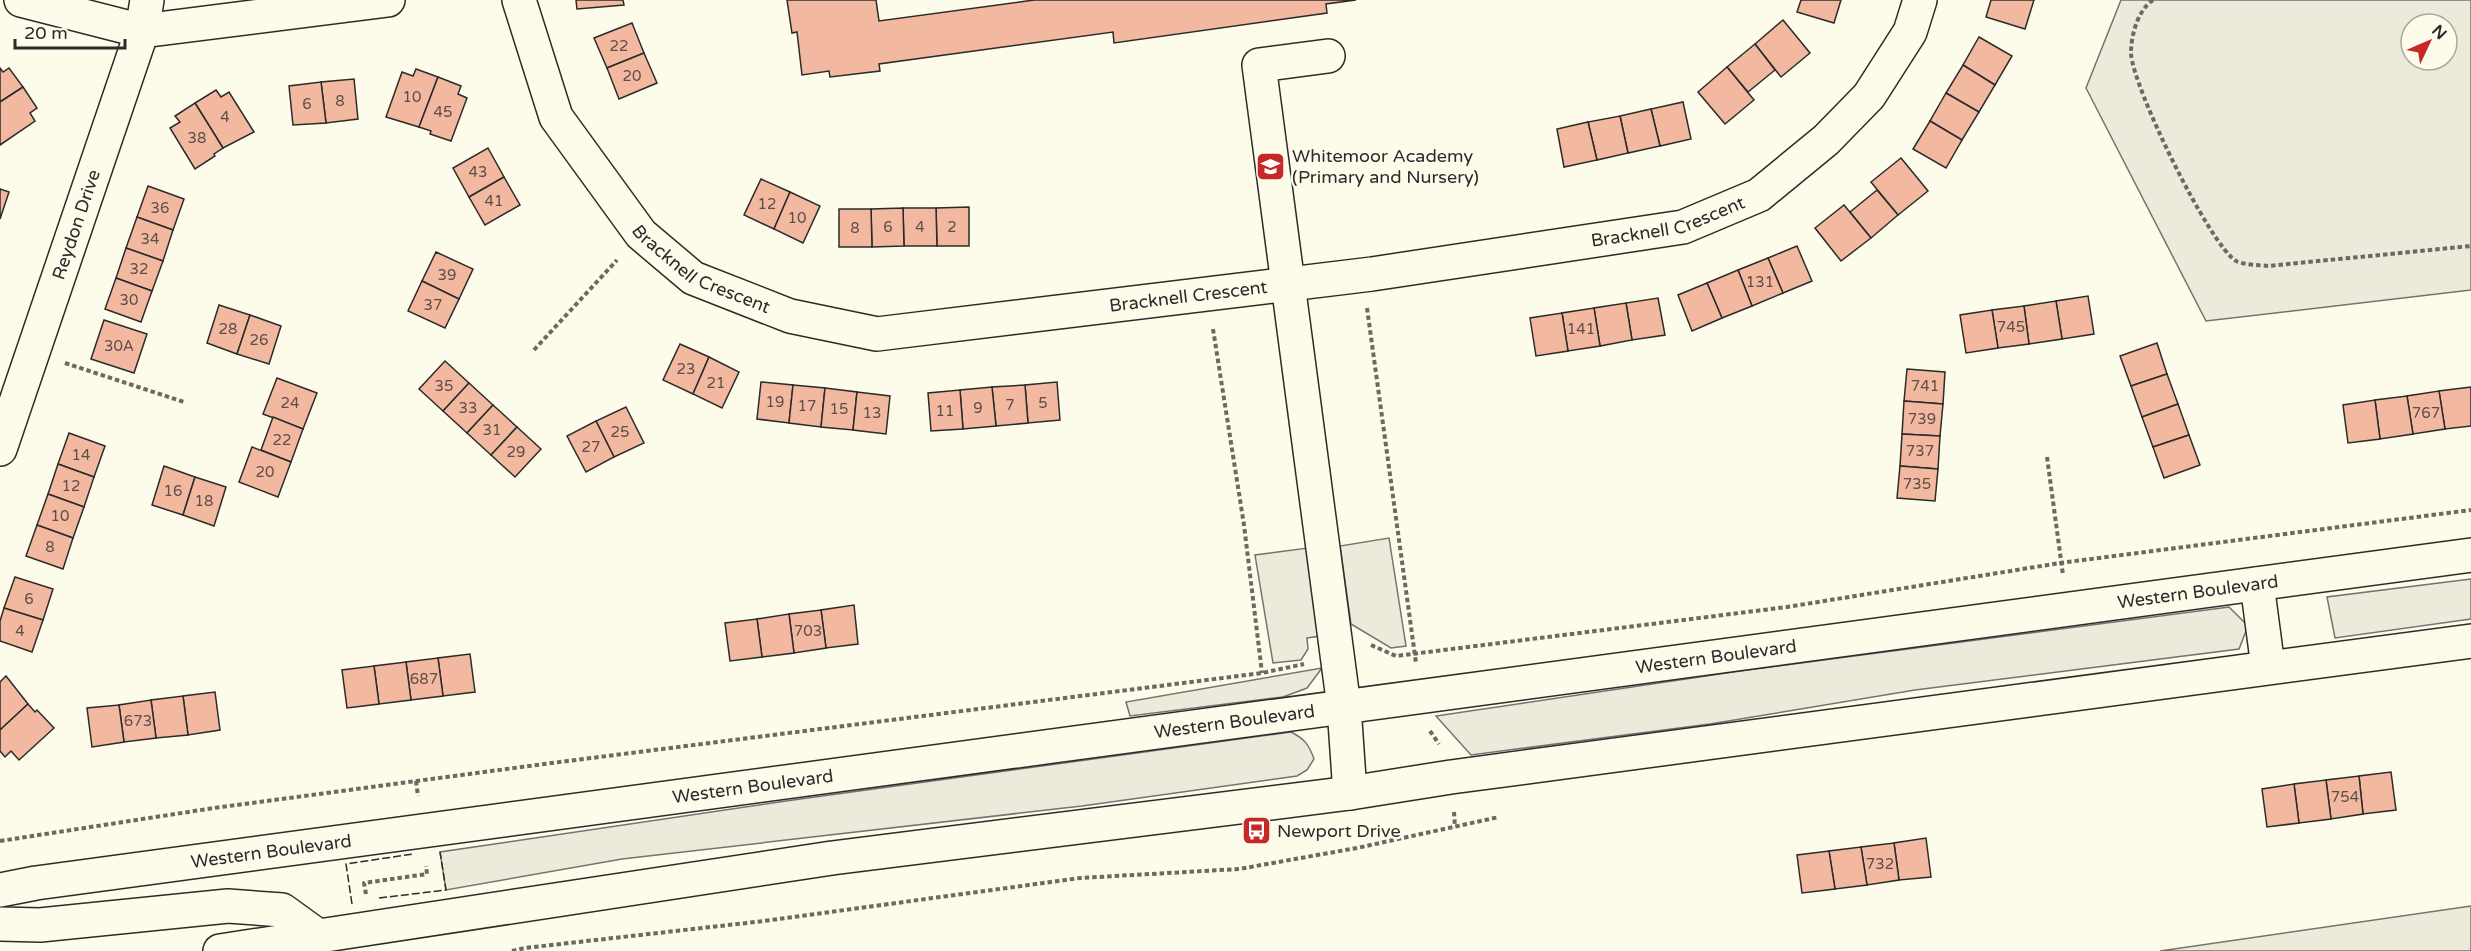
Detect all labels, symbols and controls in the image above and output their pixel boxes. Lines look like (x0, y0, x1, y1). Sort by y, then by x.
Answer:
scale bar (15, 12, 124, 50)
north arrow (2399, 12, 2459, 72)
text: N (2427, 21, 2451, 44)
text: 20 m (24, 22, 68, 44)
house number: 22 (610, 37, 628, 55)
house number: 20 (623, 67, 641, 85)
house number: 10 (403, 88, 421, 106)
house number: 8 (335, 92, 345, 110)
house number: 6 (302, 95, 312, 113)
house number: 45 (434, 103, 452, 121)
house number: 4 (220, 108, 230, 126)
house number: 38 (188, 129, 206, 147)
place label: Whitemoor Academy (Primary and Nursery) (1292, 145, 1479, 188)
school or university icon: Whitemoor Academy (Primary and Nursery) (1255, 150, 1287, 182)
house number: 43 (469, 163, 487, 181)
street label: Reydon Drive (47, 167, 105, 282)
street label: Bracknell Crescent (1589, 191, 1748, 252)
house number: 41 (485, 192, 503, 210)
house number: 12 (758, 195, 776, 213)
house number: 36 (151, 199, 169, 217)
house number: 10 (788, 209, 806, 227)
house number: 6 (883, 218, 893, 236)
house number: 4 (915, 218, 925, 236)
house number: 2 (947, 218, 957, 236)
house number: 8 (850, 219, 860, 237)
street label: Bracknell Crescent (627, 220, 773, 318)
house number: 34 (141, 230, 159, 248)
house number: 32 (130, 260, 148, 278)
house number: 39 (438, 266, 456, 284)
house number: 131 (1746, 273, 1774, 291)
street label: Bracknell Crescent (1108, 276, 1269, 317)
house number: 30 (120, 291, 138, 309)
house number: 37 (424, 296, 442, 314)
house number: 745 (1997, 318, 2025, 336)
house number: 28 (219, 320, 237, 338)
house number: 141 (1567, 320, 1595, 338)
house number: 26 (250, 331, 268, 349)
house number: 30A (104, 337, 134, 355)
house number: 23 (677, 360, 695, 378)
house number: 21 (707, 374, 725, 392)
house number: 35 (435, 377, 453, 395)
house number: 741 (1911, 377, 1939, 395)
house number: 19 (766, 393, 784, 411)
house number: 24 (281, 394, 299, 412)
house number: 5 (1038, 394, 1048, 412)
house number: 7 (1005, 396, 1015, 414)
house number: 17 (798, 397, 816, 415)
house number: 33 (459, 399, 477, 417)
house number: 9 (973, 399, 983, 417)
house number: 15 (830, 400, 848, 418)
house number: 11 (936, 402, 954, 420)
house number: 13 (863, 404, 881, 422)
house number: 767 (2412, 404, 2440, 422)
house number: 739 (1908, 410, 1936, 428)
house number: 31 (483, 421, 501, 439)
house number: 25 (611, 423, 629, 441)
house number: 22 (273, 431, 291, 449)
house number: 27 (582, 438, 600, 456)
house number: 737 (1906, 442, 1934, 460)
house number: 29 (507, 443, 525, 461)
house number: 14 (72, 446, 90, 464)
house number: 20 (256, 463, 274, 481)
house number: 735 (1903, 475, 1931, 493)
house number: 12 (62, 477, 80, 495)
house number: 16 (164, 482, 182, 500)
house number: 18 (195, 492, 213, 510)
house number: 10 (51, 507, 69, 525)
house number: 8 (45, 538, 55, 556)
street label: Western Boulevard (2116, 570, 2280, 614)
house number: 6 (24, 590, 34, 608)
house number: 4 (15, 622, 25, 640)
house number: 703 (794, 622, 822, 640)
street label: Western Boulevard (1634, 635, 1798, 678)
house number: 687 (410, 670, 438, 688)
street label: Western Boulevard (1153, 700, 1316, 743)
house number: 673 (124, 712, 152, 730)
street label: Western Boulevard (671, 765, 835, 808)
house number: 754 (2331, 788, 2359, 806)
bus stop icon: Newport Drive (1240, 815, 1272, 847)
place label: Newport Drive (1277, 820, 1401, 842)
street label: Western Boulevard (189, 830, 353, 873)
house number: 732 (1866, 855, 1894, 873)

